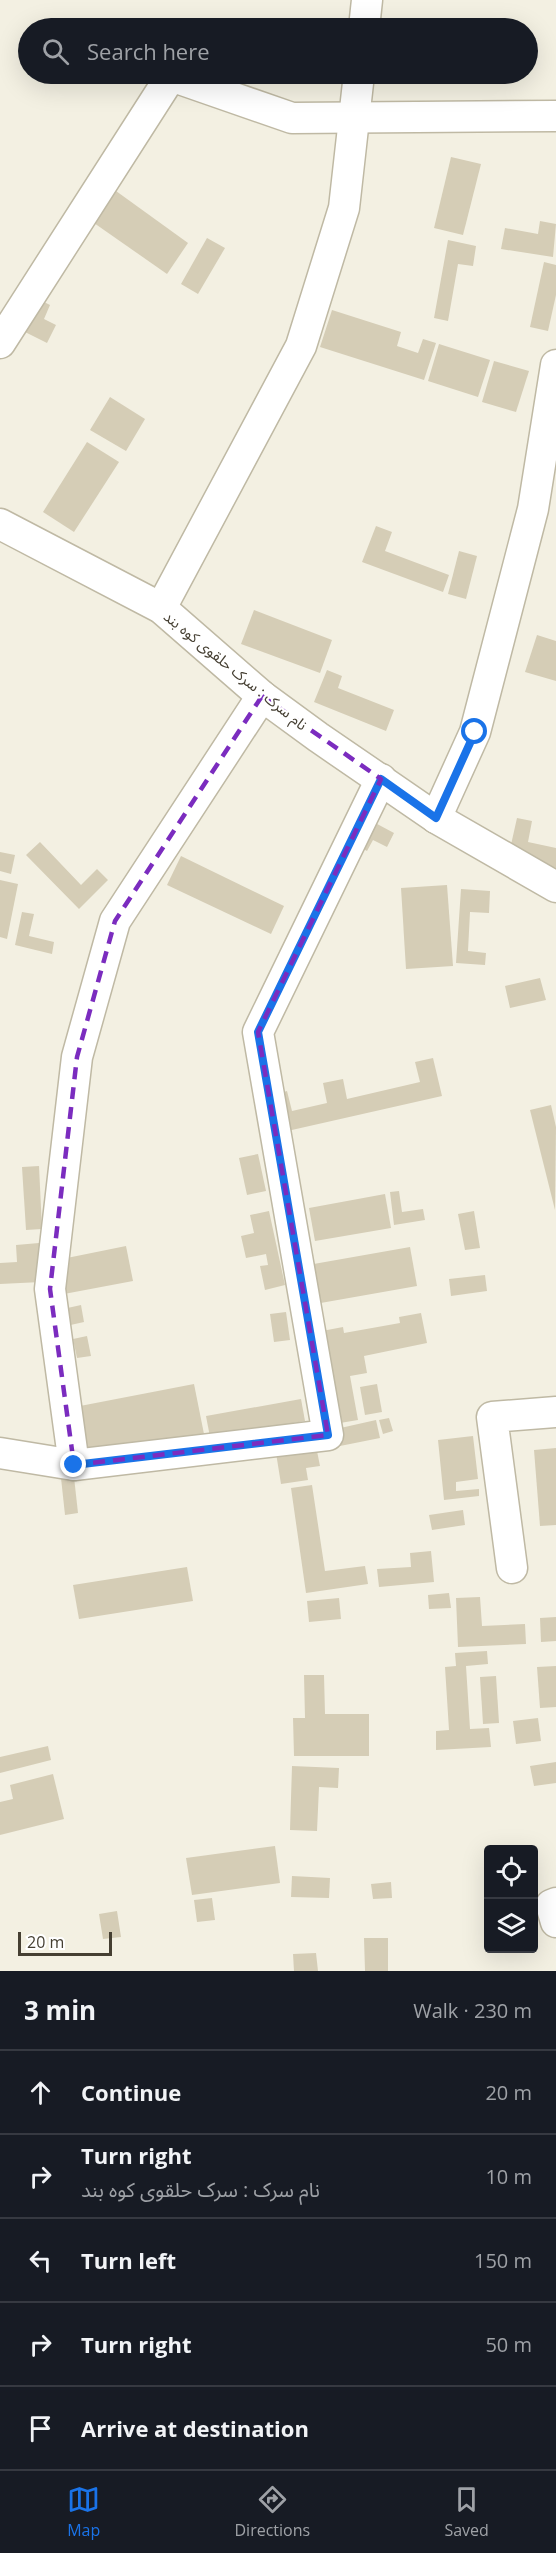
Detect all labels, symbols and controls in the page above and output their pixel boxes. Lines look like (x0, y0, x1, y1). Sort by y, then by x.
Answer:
search box (18, 18, 538, 84)
icon: search (39, 35, 72, 68)
text: Search here (87, 36, 210, 66)
street label: نام سرک : سرک حلقوی کوه بند (159, 606, 312, 736)
route start (461, 718, 487, 744)
route end (60, 1451, 86, 1477)
map controls (484, 1845, 538, 1953)
button: locate (484, 1845, 538, 1899)
button: layers (484, 1899, 538, 1953)
scale bar (18, 1929, 112, 1956)
text: 20 m (27, 1931, 64, 1953)
text: 3 min (24, 1992, 96, 2028)
text: Walk · 230 m (413, 1997, 532, 2024)
icon: ahead (24, 2076, 57, 2109)
text: Continue (81, 2077, 181, 2107)
text: 20 m (485, 2079, 532, 2106)
text: Turn right (81, 2140, 192, 2170)
icon: right (24, 2160, 57, 2193)
text: 10 m (485, 2163, 532, 2190)
text: نام سرک : سرک حلقوی کوه بند (81, 2176, 320, 2203)
icon: left (24, 2244, 57, 2277)
text: Turn left (81, 2245, 176, 2275)
text: 150 m (474, 2247, 532, 2274)
icon: right (24, 2328, 57, 2361)
text: Turn right (81, 2329, 192, 2359)
text: 50 m (485, 2331, 532, 2358)
icon: arrive (24, 2412, 57, 2445)
text: Arrive at destination (81, 2413, 309, 2443)
tab: Map (67, 2483, 100, 2541)
tab: Directions (235, 2483, 310, 2541)
tab: Saved (444, 2483, 489, 2541)

